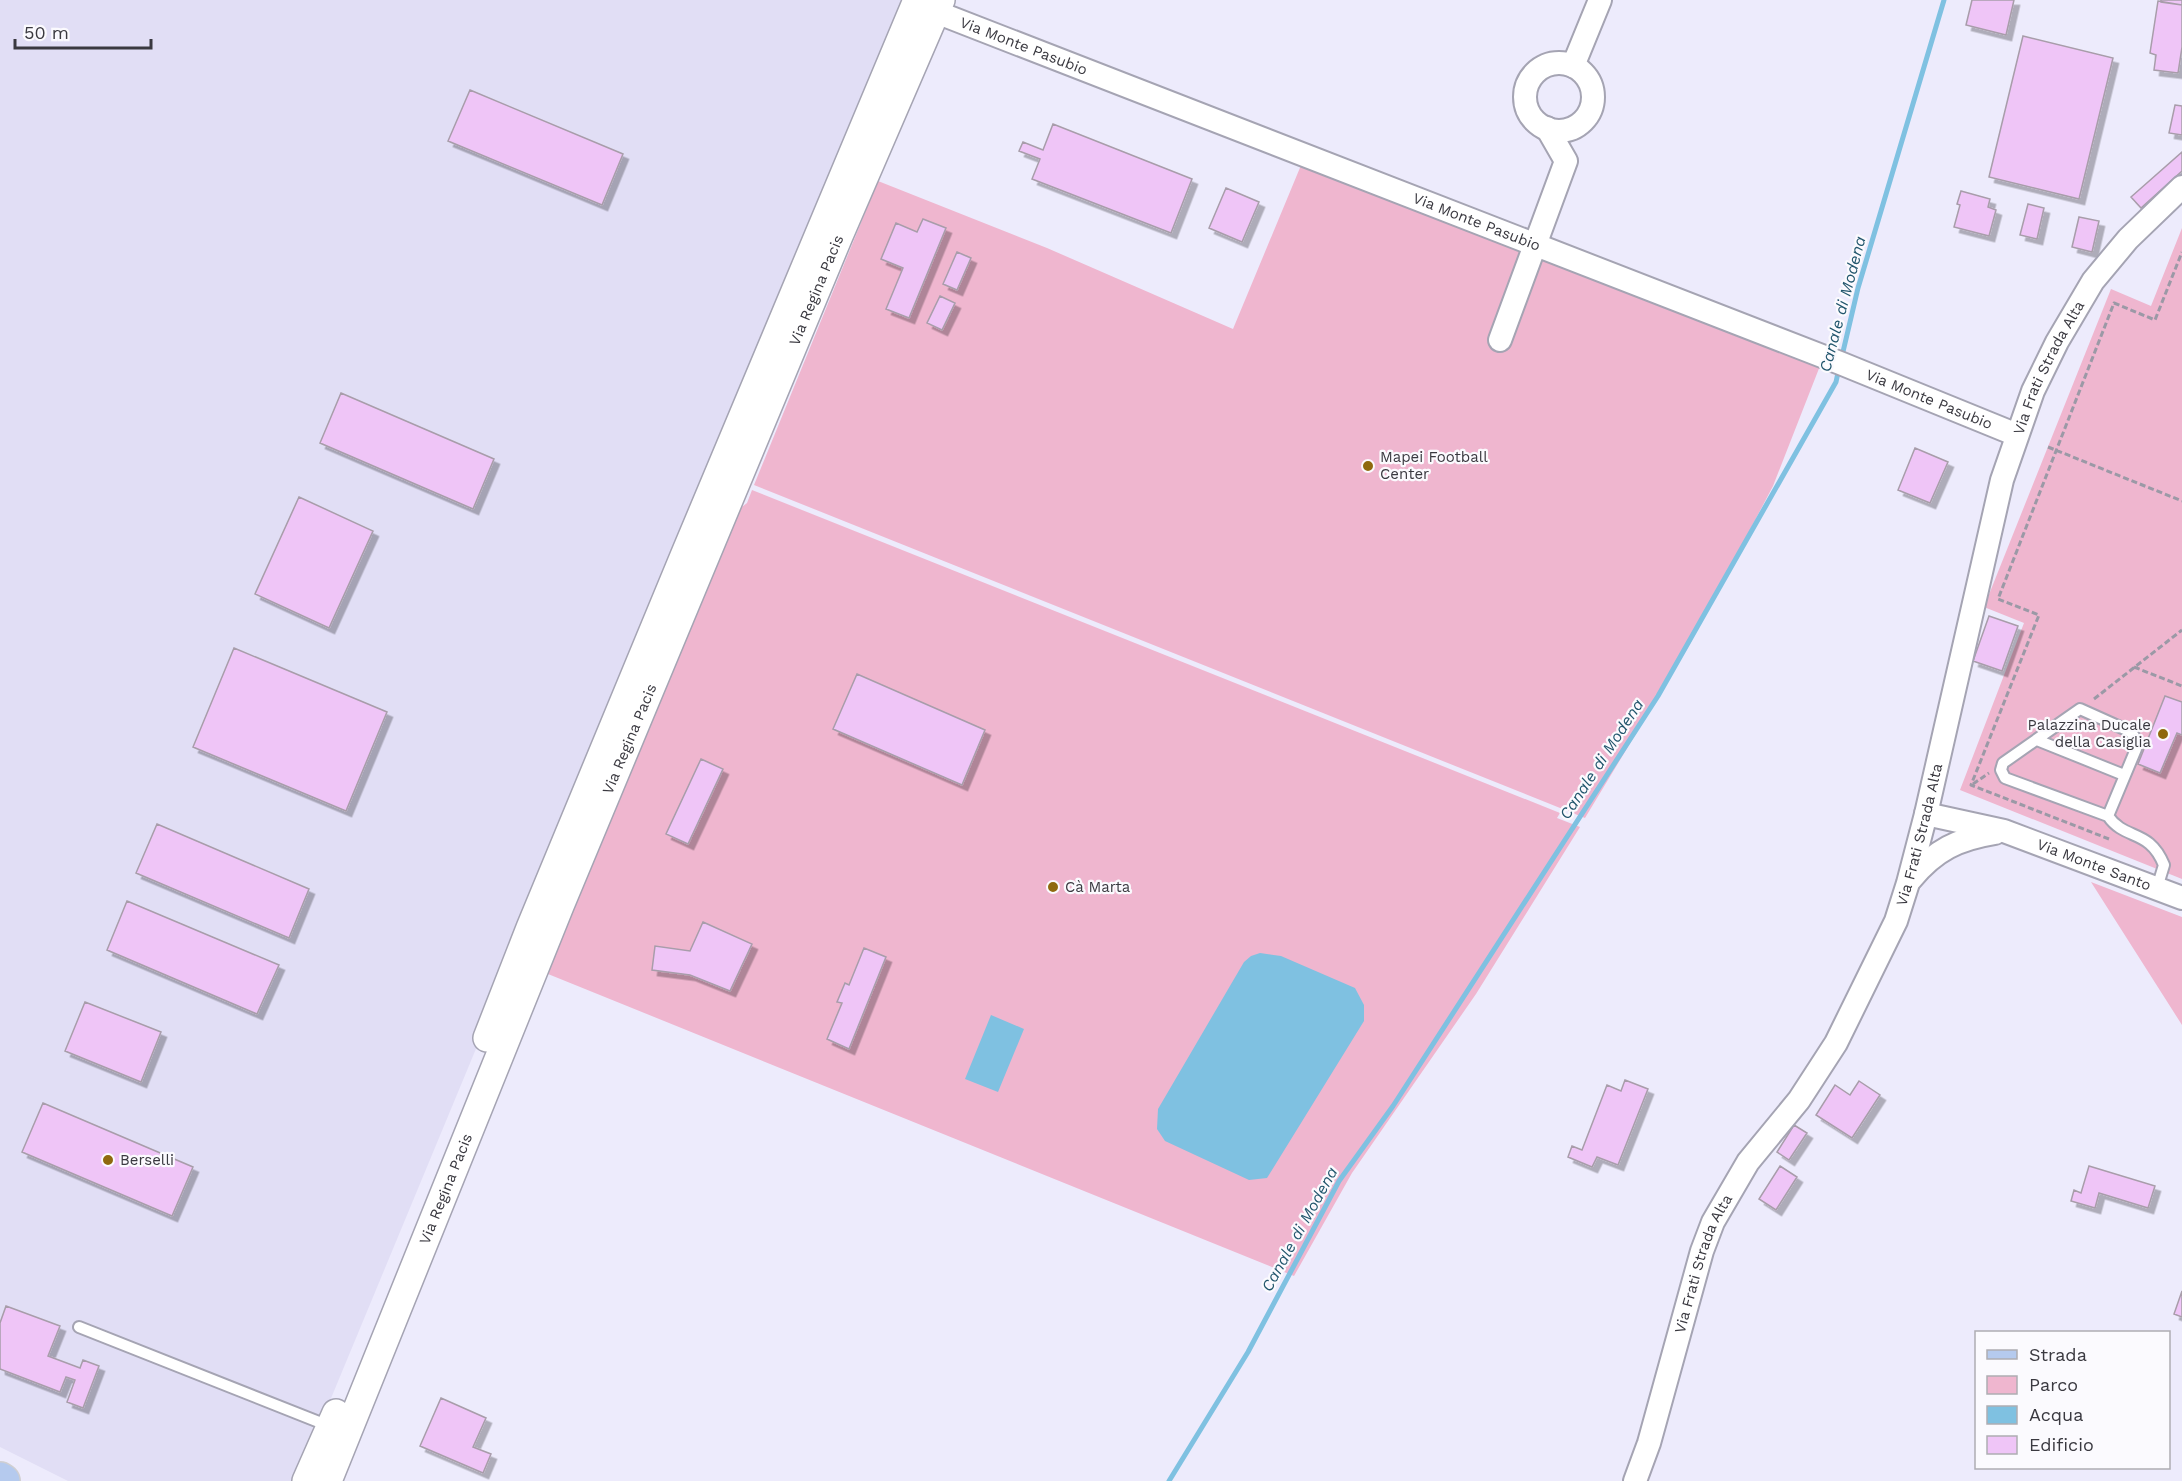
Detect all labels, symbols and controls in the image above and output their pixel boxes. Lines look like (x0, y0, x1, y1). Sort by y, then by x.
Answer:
scale bar (15, 12, 152, 50)
street label: Via Monte Pasubio (957, 13, 1090, 79)
text: 50 m (24, 22, 69, 43)
street label: Via Monte Pasubio (1410, 189, 1543, 255)
street label: Via Regina Pacis (785, 232, 847, 348)
water label: Canale di Modena (1815, 234, 1870, 374)
street label: Via Frati Strada Alta (2010, 297, 2089, 437)
street label: Via Monte Pasubio (1863, 365, 1995, 433)
place label: Mapei Football Center (1380, 448, 1488, 483)
marker: Mapei Football Center (1361, 459, 1375, 473)
street label: Via Regina Pacis (599, 681, 661, 797)
water label: Canale di Modena (1555, 695, 1647, 823)
place label: Palazzina Ducale della Casiglia (2028, 716, 2152, 751)
marker: Palazzina Ducale della Casiglia (2156, 727, 2170, 741)
street label: Via Frati Strada Alta (1892, 761, 1946, 908)
street label: Via Monte Santo (2034, 835, 2154, 895)
place label: Cà Marta (1065, 878, 1131, 896)
marker: Cà Marta (1046, 880, 1060, 894)
street label: Via Regina Pacis (415, 1131, 476, 1247)
place label: Berselli (120, 1151, 174, 1169)
marker: Berselli (101, 1153, 115, 1167)
water label: Canale di Modena (1257, 1163, 1342, 1295)
street label: Via Frati Strada Alta (1671, 1191, 1736, 1335)
legend (1975, 1331, 2170, 1469)
text: Strada (2029, 1344, 2087, 1365)
text: Parco (2029, 1374, 2078, 1395)
text: Acqua (2029, 1404, 2083, 1425)
text: Edificio (2029, 1434, 2094, 1455)

